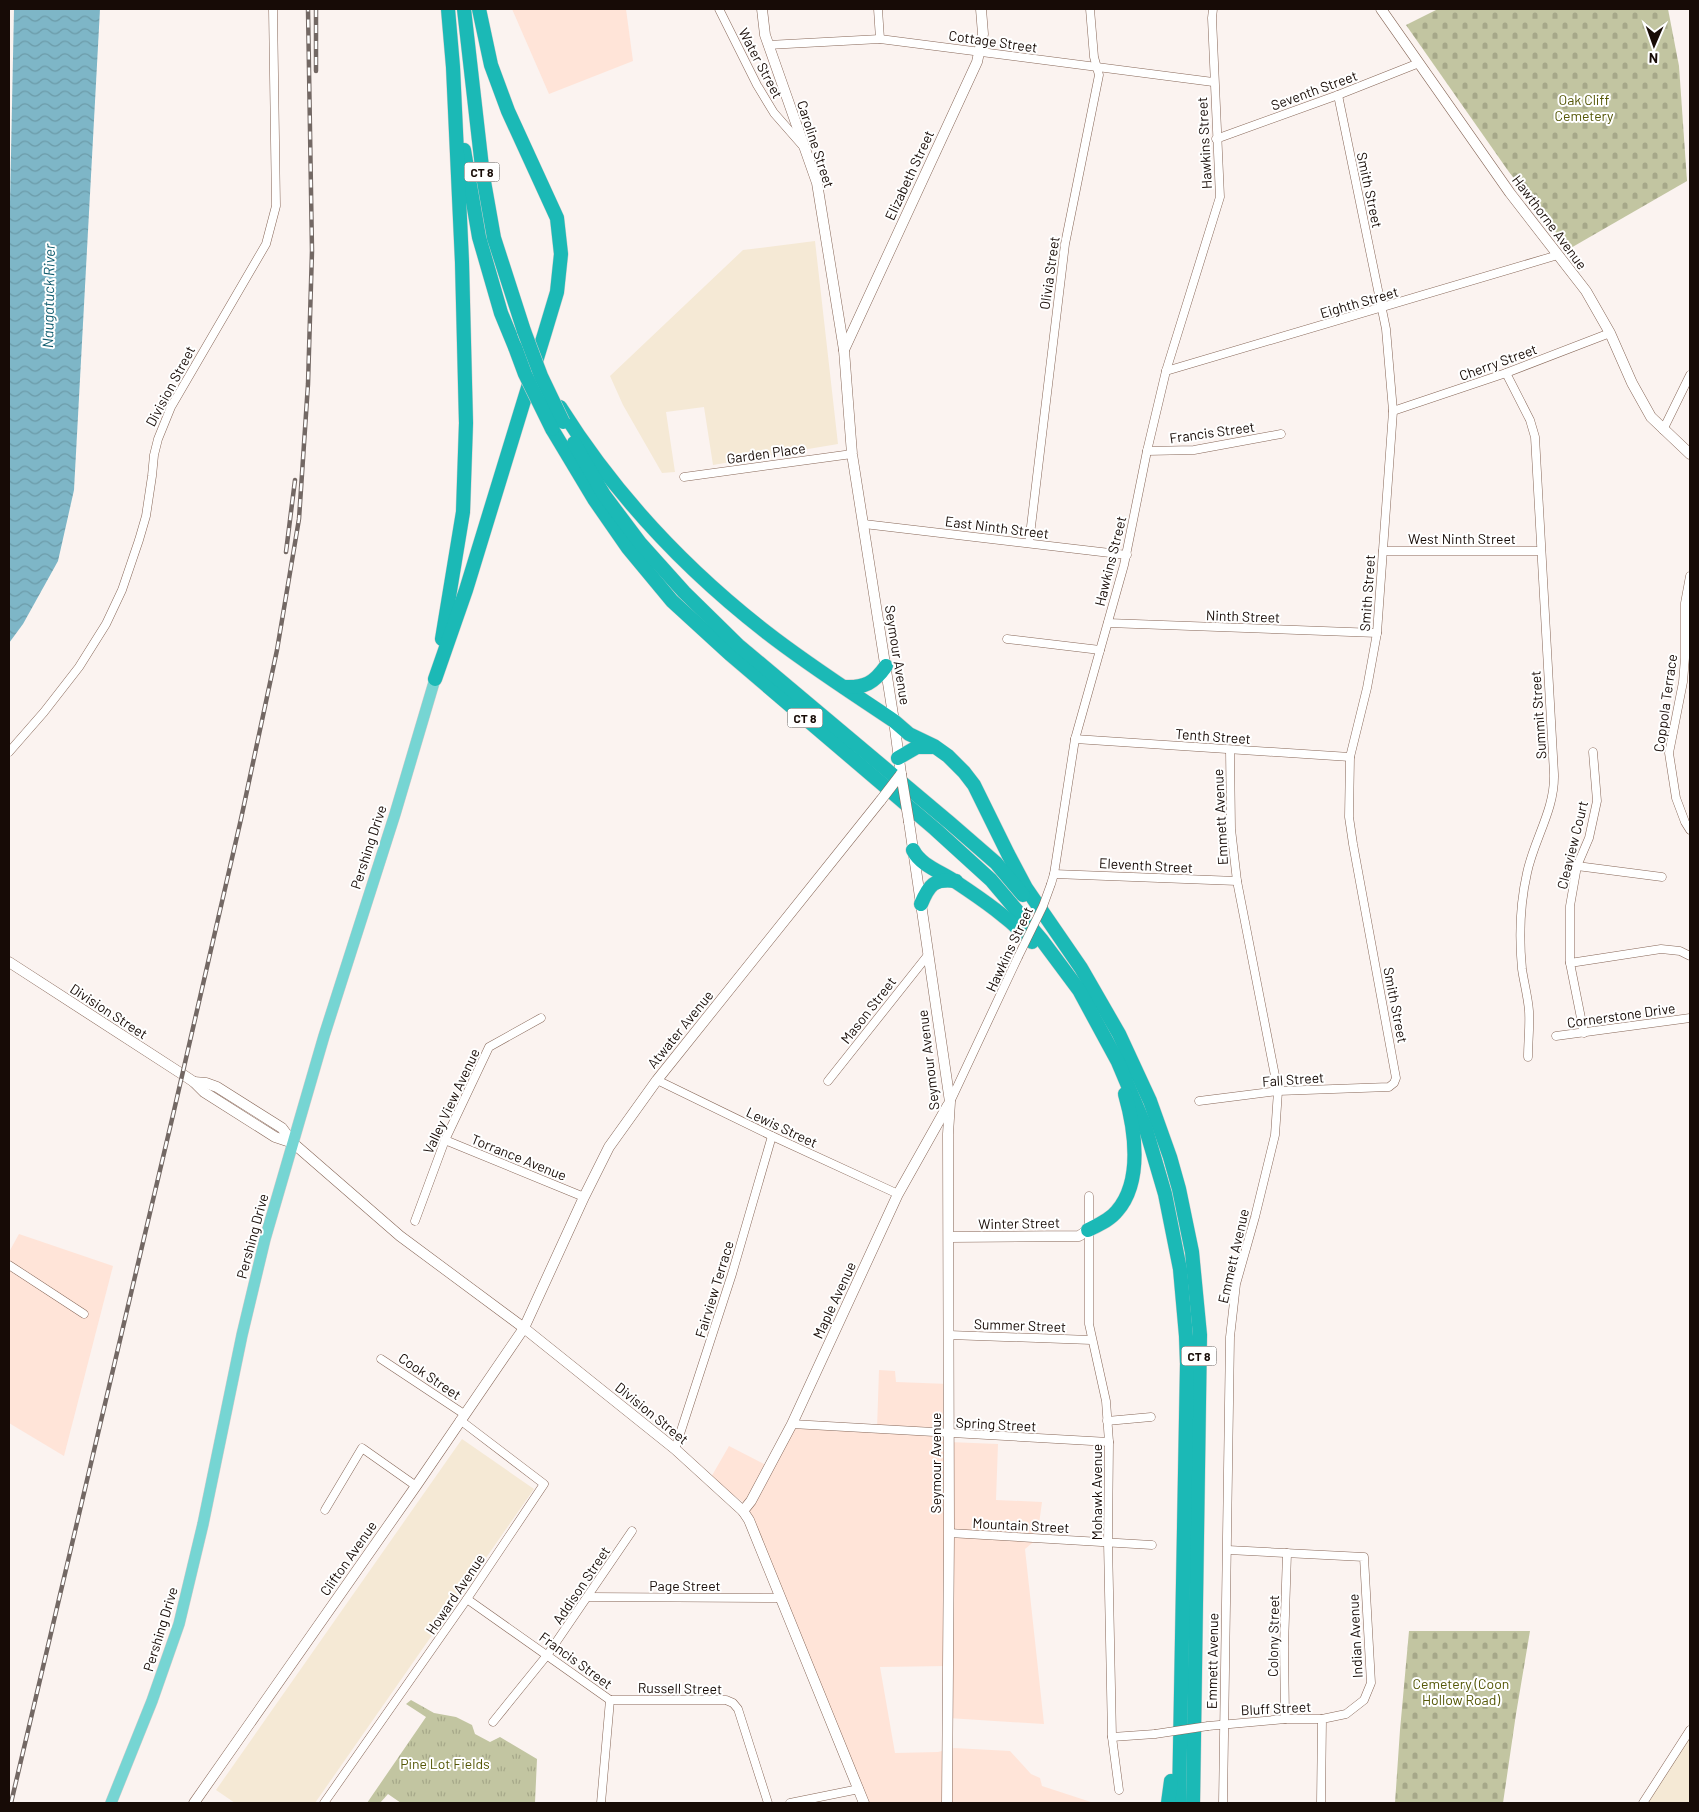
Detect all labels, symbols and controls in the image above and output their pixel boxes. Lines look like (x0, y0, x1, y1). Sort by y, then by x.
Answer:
north arrow (1629, 20, 1679, 70)
street label: Water Street (735, 25, 787, 101)
street label: Cottage Street (948, 26, 1038, 56)
text: N (1649, 50, 1658, 67)
street label: Seventh Street (1269, 67, 1359, 113)
park label: Oak Cliff Cemetery (1554, 91, 1614, 124)
street label: Hawkins Street (1193, 97, 1215, 189)
street label: Caroline Street (794, 98, 838, 190)
street label: Elizabeth Street (881, 127, 937, 223)
street label: Smith Street (1354, 151, 1386, 229)
road number: CT 8 (464, 162, 500, 182)
street label: Hawthorne Avenue (1509, 171, 1591, 273)
street label: Olivia Street (1035, 235, 1063, 311)
water label: Naugatuck River (38, 243, 58, 348)
street label: Eighth Street (1318, 283, 1400, 321)
street label: Cherry Street (1457, 340, 1539, 384)
street label: Division Street (142, 343, 198, 429)
street label: Francis Street (1168, 418, 1256, 446)
street label: Garden Place (725, 439, 807, 467)
street label: East Ninth Street (944, 512, 1050, 542)
street label: Hawkins Street (1091, 514, 1129, 608)
street label: West Ninth Street (1408, 530, 1516, 547)
street label: Smith Street (1356, 554, 1378, 632)
street label: Seymour Avenue (882, 604, 914, 706)
street label: Ninth Street (1206, 606, 1280, 626)
street label: Coppola Terrace (1650, 653, 1680, 753)
street label: Summit Street (1526, 670, 1550, 760)
road number: CT 8 (788, 708, 822, 728)
street label: Tenth Street (1175, 725, 1251, 747)
street label: Emmett Avenue (1209, 768, 1231, 866)
street label: Cleaview Court (1553, 799, 1591, 891)
street label: Pershing Drive (346, 803, 390, 891)
street label: Eleventh Street (1099, 854, 1193, 876)
street label: Hawkins Street (982, 904, 1036, 994)
street label: Smith Street (1380, 966, 1412, 1044)
street label: Mason Street (837, 973, 899, 1047)
street label: Division Street (67, 980, 151, 1042)
street label: Atwater Avenue (643, 987, 717, 1071)
street label: Cornerstone Drive (1566, 999, 1676, 1031)
street label: Seymour Avenue (913, 1009, 943, 1111)
street label: Valley View Avenue (419, 1046, 483, 1156)
street label: Fall Street (1261, 1068, 1325, 1090)
street label: Lewis Street (744, 1103, 820, 1151)
street label: Torrance Avenue (469, 1130, 569, 1184)
street label: Pershing Drive (232, 1192, 272, 1280)
street label: Emmett Avenue (1214, 1207, 1252, 1305)
street label: Winter Street (978, 1214, 1060, 1232)
street label: Fairview Terrace (691, 1238, 737, 1340)
street label: Maple Avenue (809, 1259, 859, 1341)
street label: Summer Street (974, 1315, 1066, 1335)
road number: CT 8 (1182, 1346, 1216, 1365)
street label: Cook Street (395, 1349, 465, 1403)
street label: Division Street (612, 1378, 692, 1448)
street label: Seymour Avenue (927, 1413, 944, 1513)
street label: Spring Street (955, 1413, 1037, 1435)
street label: Mohawk Avenue (1088, 1444, 1105, 1540)
street label: Mountain Street (972, 1514, 1070, 1536)
street label: Clifton Avenue (316, 1517, 380, 1599)
street label: Addison Street (549, 1543, 613, 1627)
street label: Howard Avenue (422, 1550, 488, 1638)
street label: Page Street (649, 1577, 721, 1594)
street label: Pershing Drive (139, 1585, 181, 1673)
street label: Indian Avenue (1344, 1593, 1366, 1679)
street label: Colony Street (1264, 1595, 1282, 1677)
street label: Emmett Avenue (1203, 1613, 1221, 1709)
street label: Francis Street (536, 1628, 616, 1692)
park label: Cemetery (Coon Hollow Road) (1413, 1675, 1509, 1708)
street label: Russell Street (638, 1679, 722, 1697)
street label: Bluff Street (1240, 1698, 1312, 1718)
park label: Pine Lot Fields (400, 1755, 490, 1772)

